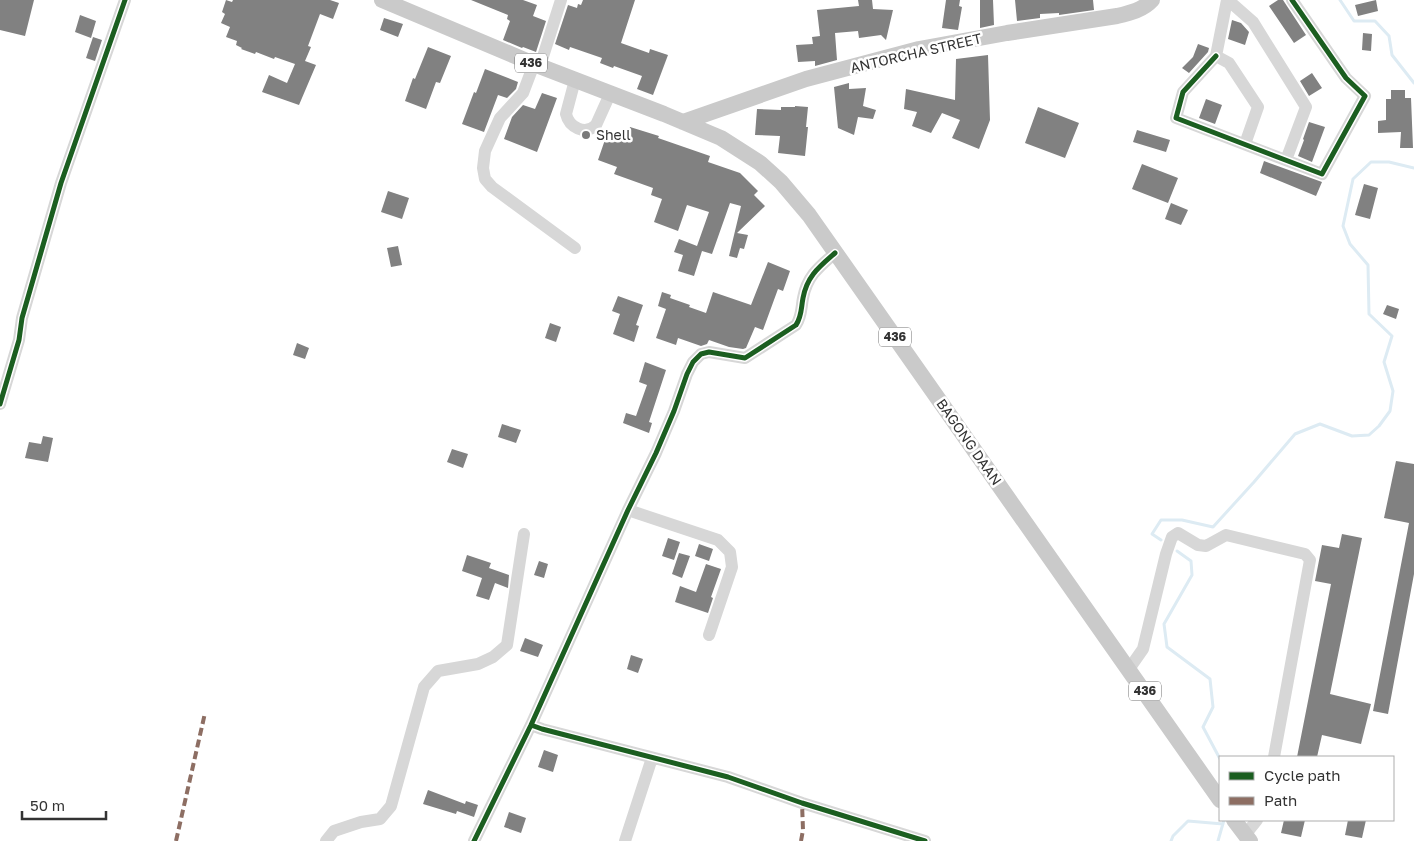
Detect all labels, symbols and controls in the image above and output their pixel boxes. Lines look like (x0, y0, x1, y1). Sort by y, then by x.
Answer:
street label: ANTORCHA STREET (849, 29, 984, 76)
road number: 436 (515, 54, 547, 72)
place label: Shell (596, 126, 631, 143)
marker: Shell (580, 129, 592, 141)
road number: 436 (879, 328, 911, 347)
street label: BAGONG DAAN (933, 395, 1006, 488)
road number: 436 (1129, 681, 1161, 700)
legend (1219, 756, 1394, 821)
text: Cycle path (1264, 766, 1340, 784)
scale bar (22, 788, 106, 820)
text: Path (1264, 791, 1297, 809)
text: 50 m (30, 796, 65, 814)

